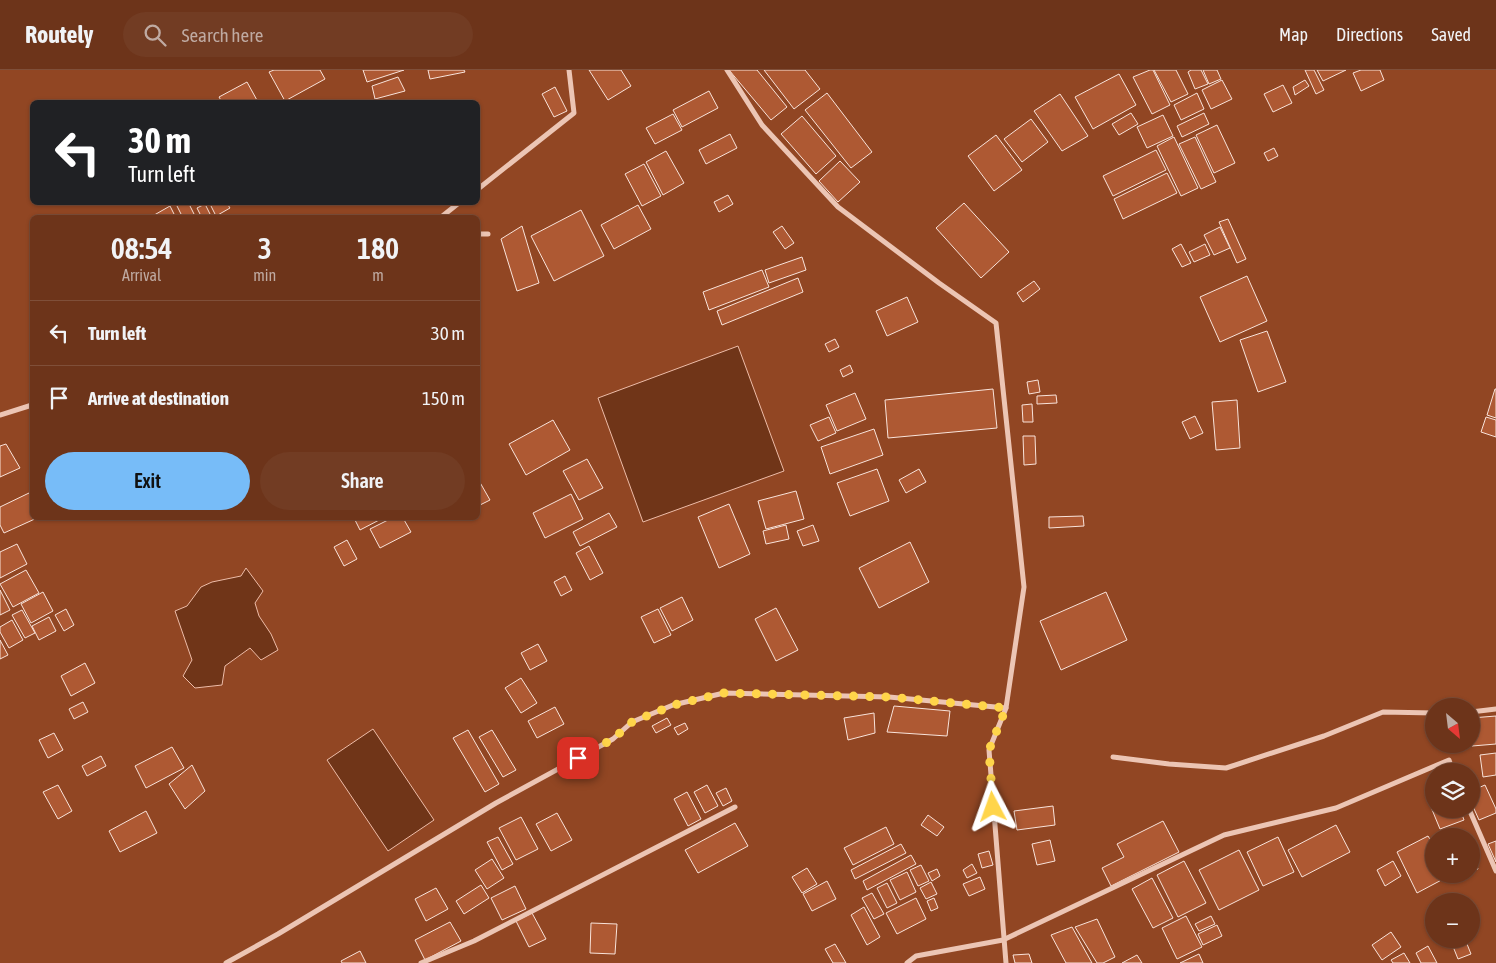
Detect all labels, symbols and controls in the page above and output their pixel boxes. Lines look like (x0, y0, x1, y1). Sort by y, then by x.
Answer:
search box (123, 12, 473, 57)
text: Routely (25, 21, 93, 48)
icon: search (141, 21, 169, 49)
text: Search here (181, 24, 263, 46)
text: Map (1279, 24, 1308, 45)
text: Directions (1336, 24, 1403, 45)
text: Saved (1431, 24, 1471, 45)
icon: left (45, 120, 110, 185)
text: 30 m (128, 120, 191, 160)
text: Turn left (128, 161, 195, 187)
text: 08:54 (111, 231, 172, 265)
text: 3 (258, 231, 272, 265)
text: 180 (357, 231, 399, 265)
text: Arrival (122, 266, 161, 284)
text: min (253, 266, 276, 284)
text: m (372, 266, 384, 284)
icon: left (45, 319, 73, 347)
text: Turn left (88, 322, 146, 344)
text: 30 m (431, 322, 465, 344)
icon: arrive (45, 384, 73, 412)
text: Arrive at destination (88, 387, 229, 409)
text: 150 m (422, 387, 465, 409)
button: Exit (45, 452, 250, 510)
button: Share (260, 452, 465, 510)
north arrow (1425, 698, 1480, 752)
map controls (1425, 698, 1480, 948)
pin (557, 737, 599, 779)
icon: arrive (564, 744, 592, 772)
button: layers (1425, 763, 1480, 818)
position arrow (966, 780, 1018, 832)
button: + (1425, 828, 1480, 883)
button: − (1425, 893, 1480, 948)

